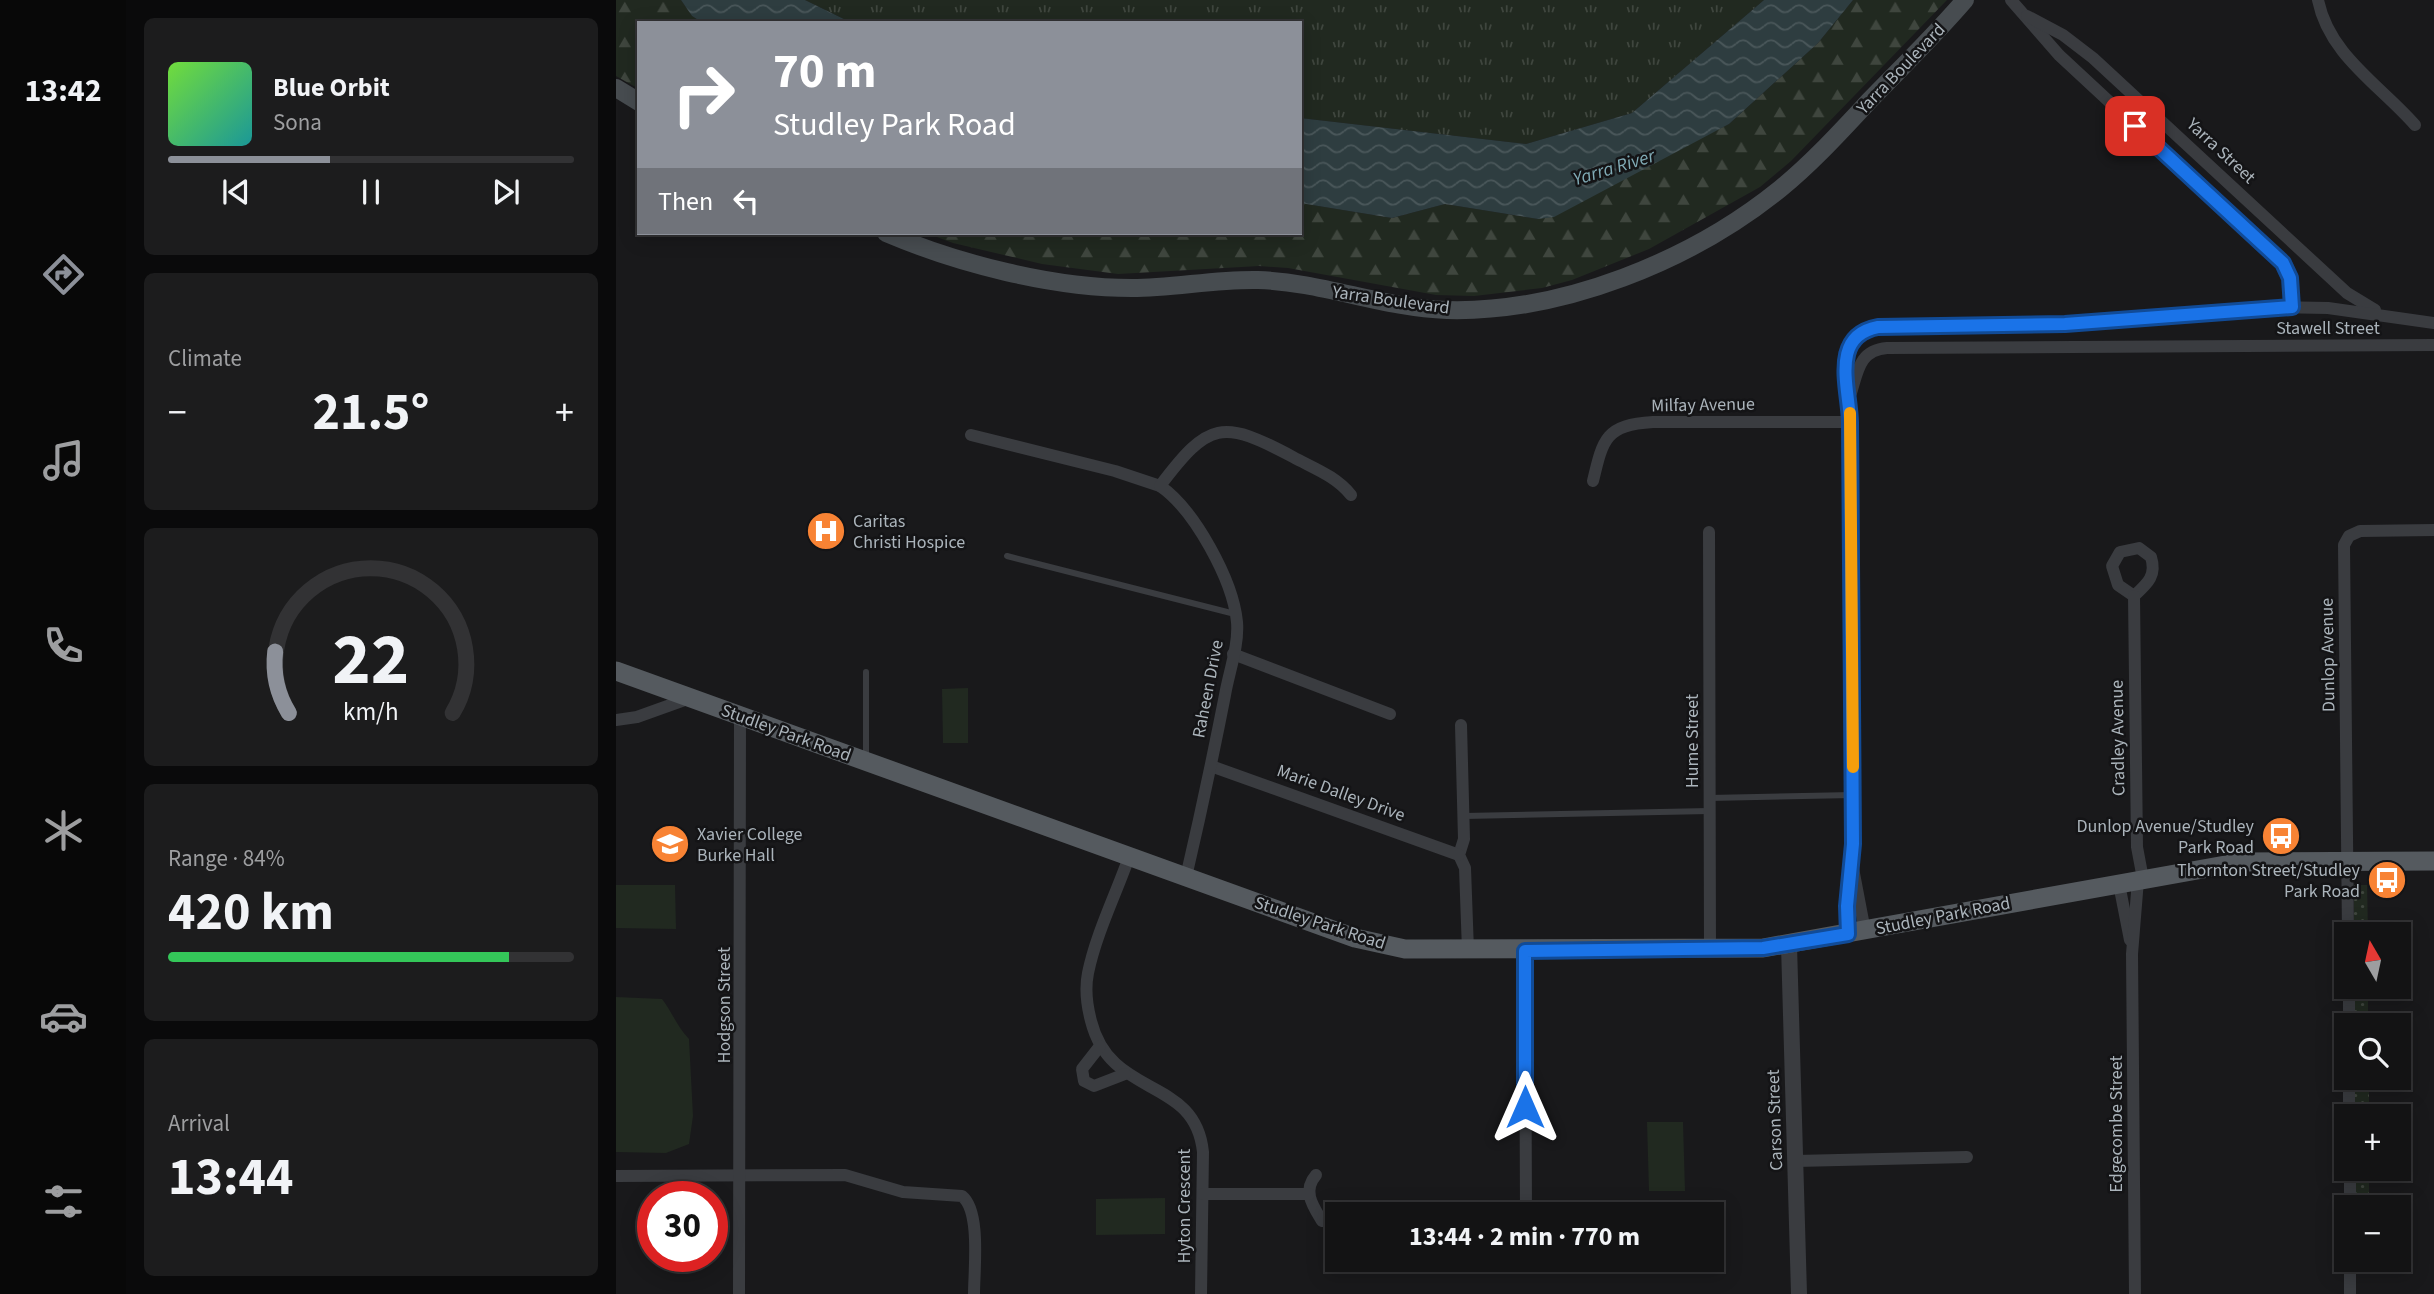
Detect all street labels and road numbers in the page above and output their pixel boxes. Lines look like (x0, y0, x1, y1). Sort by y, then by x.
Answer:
street label: Yarra Boulevard (1850, 18, 1951, 121)
street label: Yarra Street (2180, 112, 2261, 190)
street label: Yarra Boulevard (1330, 279, 1451, 321)
street label: Stawell Street (2276, 316, 2380, 341)
street label: Milfay Avenue (1651, 392, 1755, 418)
street label: Dunlop Avenue (2315, 598, 2341, 712)
street label: Raheen Drive (1186, 638, 1230, 740)
street label: Cradley Avenue (2104, 680, 2132, 796)
street label: Hume Street (1680, 694, 1705, 788)
street label: Studley Park Road (718, 698, 854, 768)
street label: Marie Dalley Drive (1273, 758, 1409, 828)
street label: Studley Park Road (1251, 890, 1389, 956)
street label: Studley Park Road (1874, 891, 2012, 941)
street label: Hodgson Street (712, 947, 737, 1063)
street label: Edgecombe Street (2104, 1055, 2129, 1193)
street label: Carson Street (1761, 1069, 1789, 1171)
street label: Hyton Crescent (1172, 1149, 1197, 1263)

